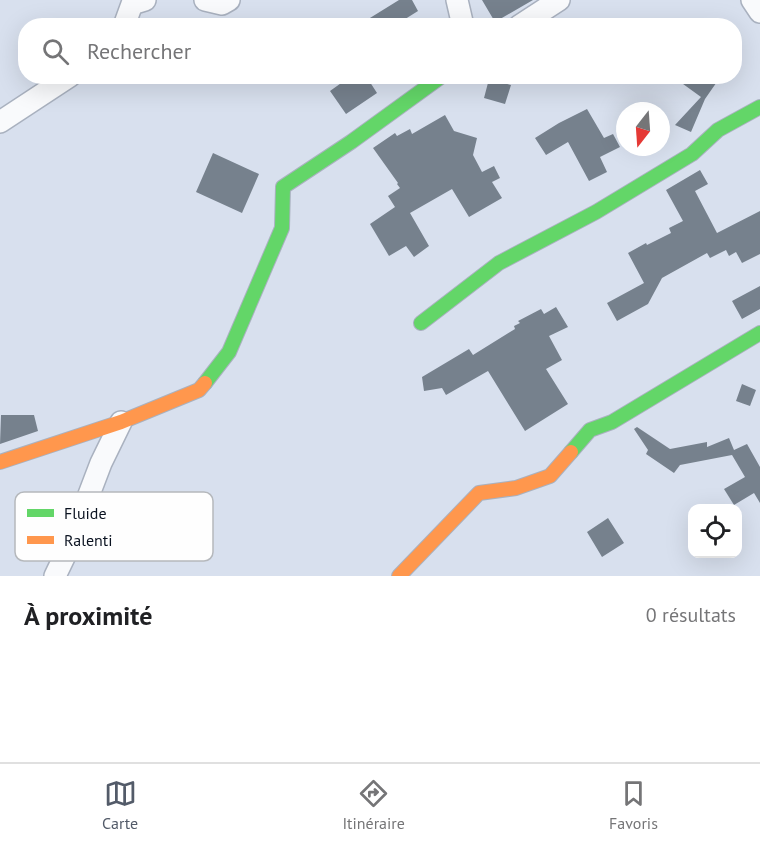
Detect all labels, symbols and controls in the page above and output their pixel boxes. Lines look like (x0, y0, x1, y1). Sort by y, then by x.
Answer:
search box (18, 18, 742, 84)
icon: search (39, 35, 72, 68)
text: Rechercher (87, 37, 191, 65)
north arrow (616, 102, 670, 156)
legend (15, 492, 213, 561)
text: Fluide (64, 503, 107, 523)
map controls (688, 504, 742, 558)
button: locate (688, 504, 742, 558)
text: Ralenti (64, 530, 113, 550)
text: À proximité (24, 599, 152, 632)
text: 0 résultats (646, 602, 736, 628)
tab: Carte (102, 777, 138, 833)
tab: Itinéraire (342, 777, 405, 833)
tab: Favoris (609, 777, 658, 833)

